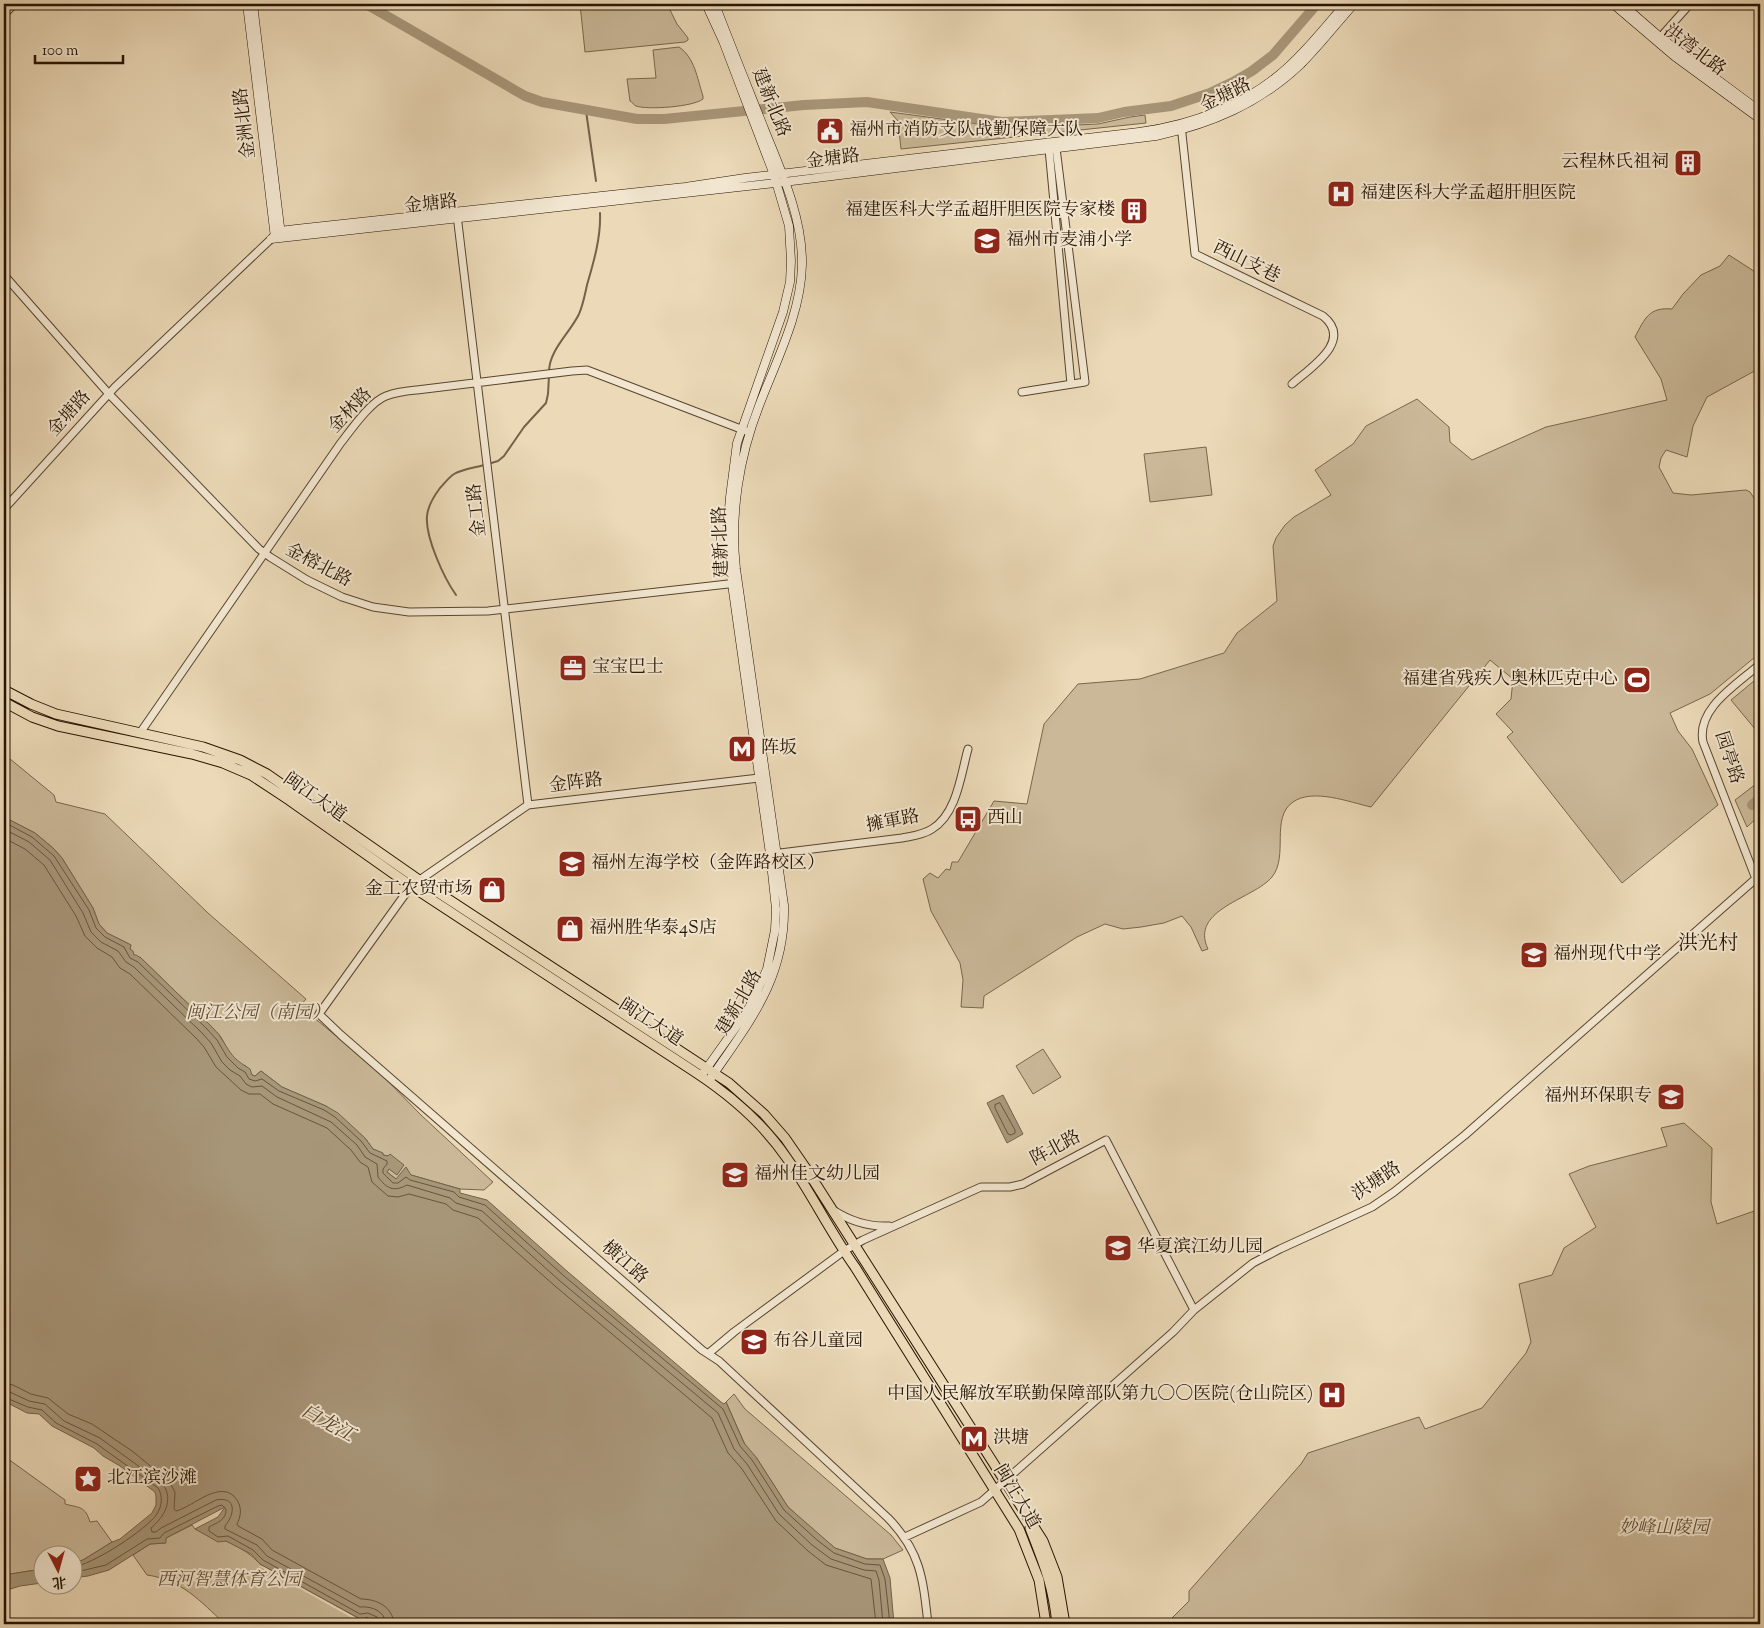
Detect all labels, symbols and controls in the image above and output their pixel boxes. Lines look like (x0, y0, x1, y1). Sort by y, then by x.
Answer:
street label: 洪湾北路 (1657, 19, 1731, 83)
scale bar (35, 32, 122, 64)
text: 100 m (42, 41, 79, 62)
street label: 建新北路 (744, 65, 796, 141)
street label: 金塘路 (1196, 72, 1256, 120)
street label: 金洲北路 (229, 86, 263, 160)
public building icon: 福州市消防支队战勤保障大队 (815, 116, 845, 146)
place label: 福州市消防支队战勤保障大队 (849, 118, 1083, 144)
street label: 金塘路 (805, 144, 861, 176)
building icon: 云程林氏祖祠 (1673, 148, 1703, 178)
place label: 云程林氏祖祠 (1561, 150, 1669, 176)
hospital icon: 福建医科大学孟超肝胆医院 (1326, 179, 1356, 209)
place label: 福建医科大学孟超肝胆医院 (1360, 181, 1576, 207)
street label: 金塘路 (403, 189, 459, 221)
building icon: 福建医科大学孟超肝胆医院专家楼 (1119, 196, 1149, 226)
place label: 福建医科大学孟超肝胆医院专家楼 (845, 198, 1115, 224)
school or university icon: 福州市麦浦小学 (972, 226, 1002, 256)
place label: 福州市麦浦小学 (1006, 228, 1132, 254)
street label: 西山支巷 (1208, 236, 1284, 290)
street label: 金林路 (323, 382, 379, 440)
street label: 金塘路 (42, 385, 98, 443)
street label: 金工路 (462, 482, 494, 538)
street label: 建新北路 (708, 506, 736, 578)
street label: 金榕北路 (280, 538, 356, 594)
office icon: 宝宝巴士 (558, 653, 588, 683)
place label: 宝宝巴士 (592, 655, 664, 681)
sports icon: 福建省残疾人奥林匹克中心 (1622, 665, 1652, 695)
place label: 福建省残疾人奥林匹克中心 (1402, 667, 1618, 693)
street label: 园亭路 (1707, 728, 1749, 788)
metro station icon: 阵坂 (727, 734, 757, 764)
place label: 阵坂 (761, 736, 797, 762)
street label: 闽江大道 (277, 767, 351, 829)
street label: 金阵路 (548, 768, 604, 800)
street label: 擁軍路 (864, 804, 922, 840)
bus stop icon: 西山 (953, 804, 983, 834)
place label: 西山 (987, 806, 1023, 832)
school or university icon: 福州左海学校（金阵路校区） (557, 849, 587, 879)
place label: 福州左海学校（金阵路校区） (591, 851, 825, 877)
shop icon: 金工农贸市场 (477, 875, 507, 905)
place label: 金工农贸市场 (365, 877, 473, 903)
shop icon: 福州胜华泰4S店 (555, 914, 585, 944)
place label: 福州胜华泰4S店 (589, 916, 717, 942)
district label: 洪光村 (1678, 930, 1738, 959)
school or university icon: 福州现代中学 (1519, 940, 1549, 970)
place label: 福州现代中学 (1553, 942, 1661, 968)
street label: 建新北路 (711, 965, 769, 1041)
street label: 闽江大道 (613, 992, 687, 1054)
park label: 闽江公园（南园） (186, 1001, 330, 1027)
school or university icon: 福州环保职专 (1656, 1082, 1686, 1112)
place label: 福州环保职专 (1544, 1084, 1652, 1110)
street label: 阵北路 (1026, 1125, 1086, 1173)
street label: 洪塘路 (1347, 1156, 1407, 1208)
school or university icon: 福州佳文幼儿园 (720, 1160, 750, 1190)
place label: 福州佳文幼儿园 (754, 1162, 880, 1188)
school or university icon: 华夏滨江幼儿园 (1103, 1233, 1133, 1263)
street label: 横江路 (595, 1235, 653, 1291)
place label: 华夏滨江幼儿园 (1137, 1235, 1263, 1261)
school or university icon: 布谷儿童园 (739, 1327, 769, 1357)
place label: 布谷儿童园 (773, 1329, 863, 1355)
hospital icon: 中国人民解放军联勤保障部队第九〇〇医院(仓山院区) (1317, 1380, 1347, 1410)
place label: 中国人民解放军联勤保障部队第九〇〇医院(仓山院区) (887, 1382, 1313, 1408)
water label: 白龙江 (296, 1398, 361, 1451)
metro station icon: 洪塘 (959, 1424, 989, 1454)
place label: 洪塘 (993, 1426, 1029, 1452)
street label: 闽江大道 (986, 1459, 1046, 1535)
place icon: 北江滨沙滩 (73, 1464, 103, 1494)
place label: 北江滨沙滩 (107, 1466, 197, 1492)
park label: 妙峰山陵园 (1619, 1516, 1712, 1542)
north arrow (32, 1546, 82, 1596)
park label: 西河智慧体育公园 (157, 1568, 304, 1594)
text: 北 (51, 1570, 67, 1592)

